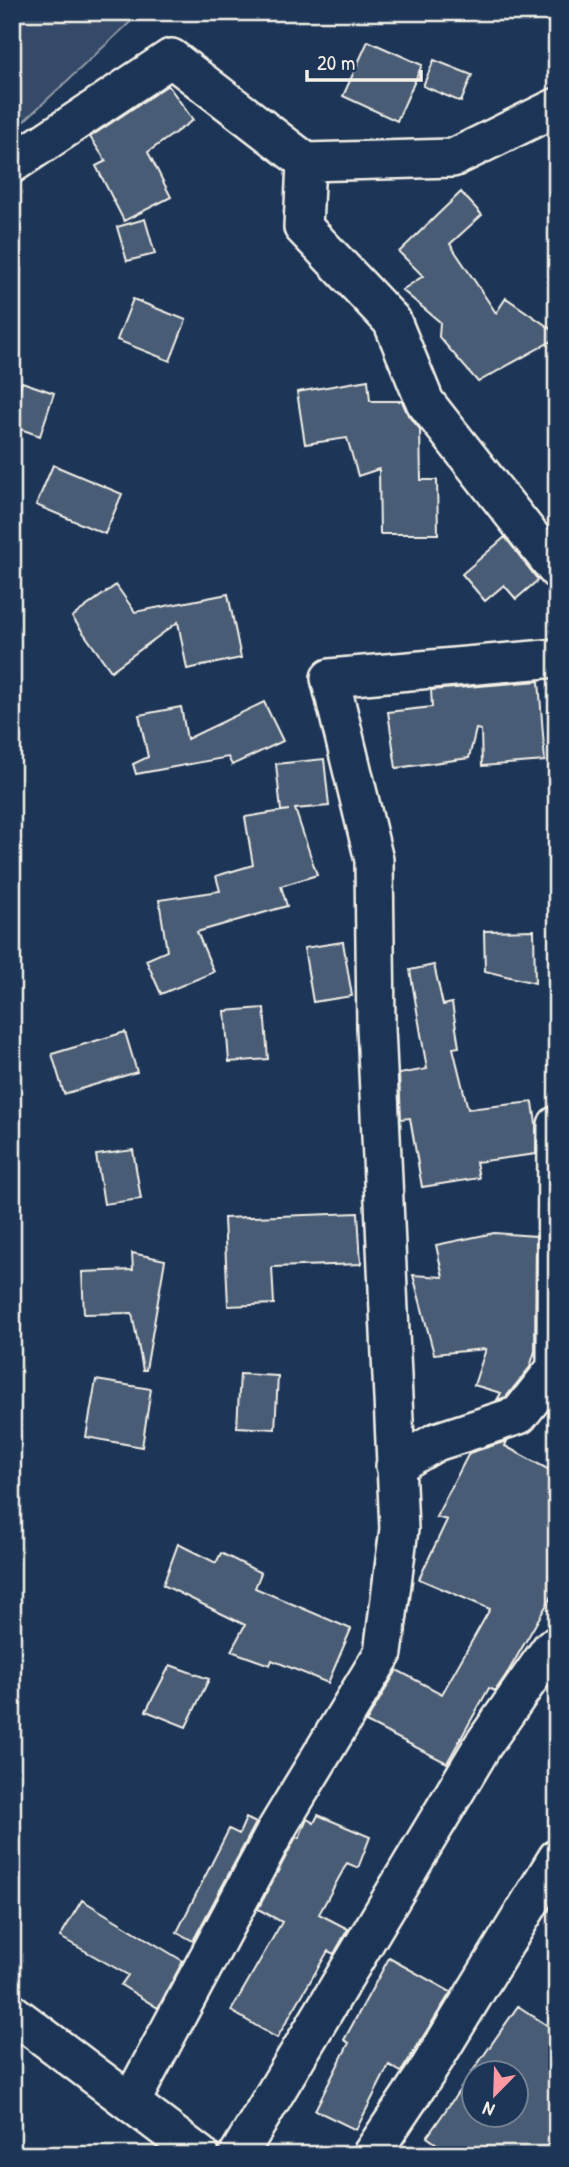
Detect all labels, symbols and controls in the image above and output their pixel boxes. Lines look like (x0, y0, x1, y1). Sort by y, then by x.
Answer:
scale bar (307, 38, 420, 82)
text: 20 m (317, 48, 355, 77)
north arrow (461, 2058, 530, 2128)
text: N (479, 2096, 498, 2124)

